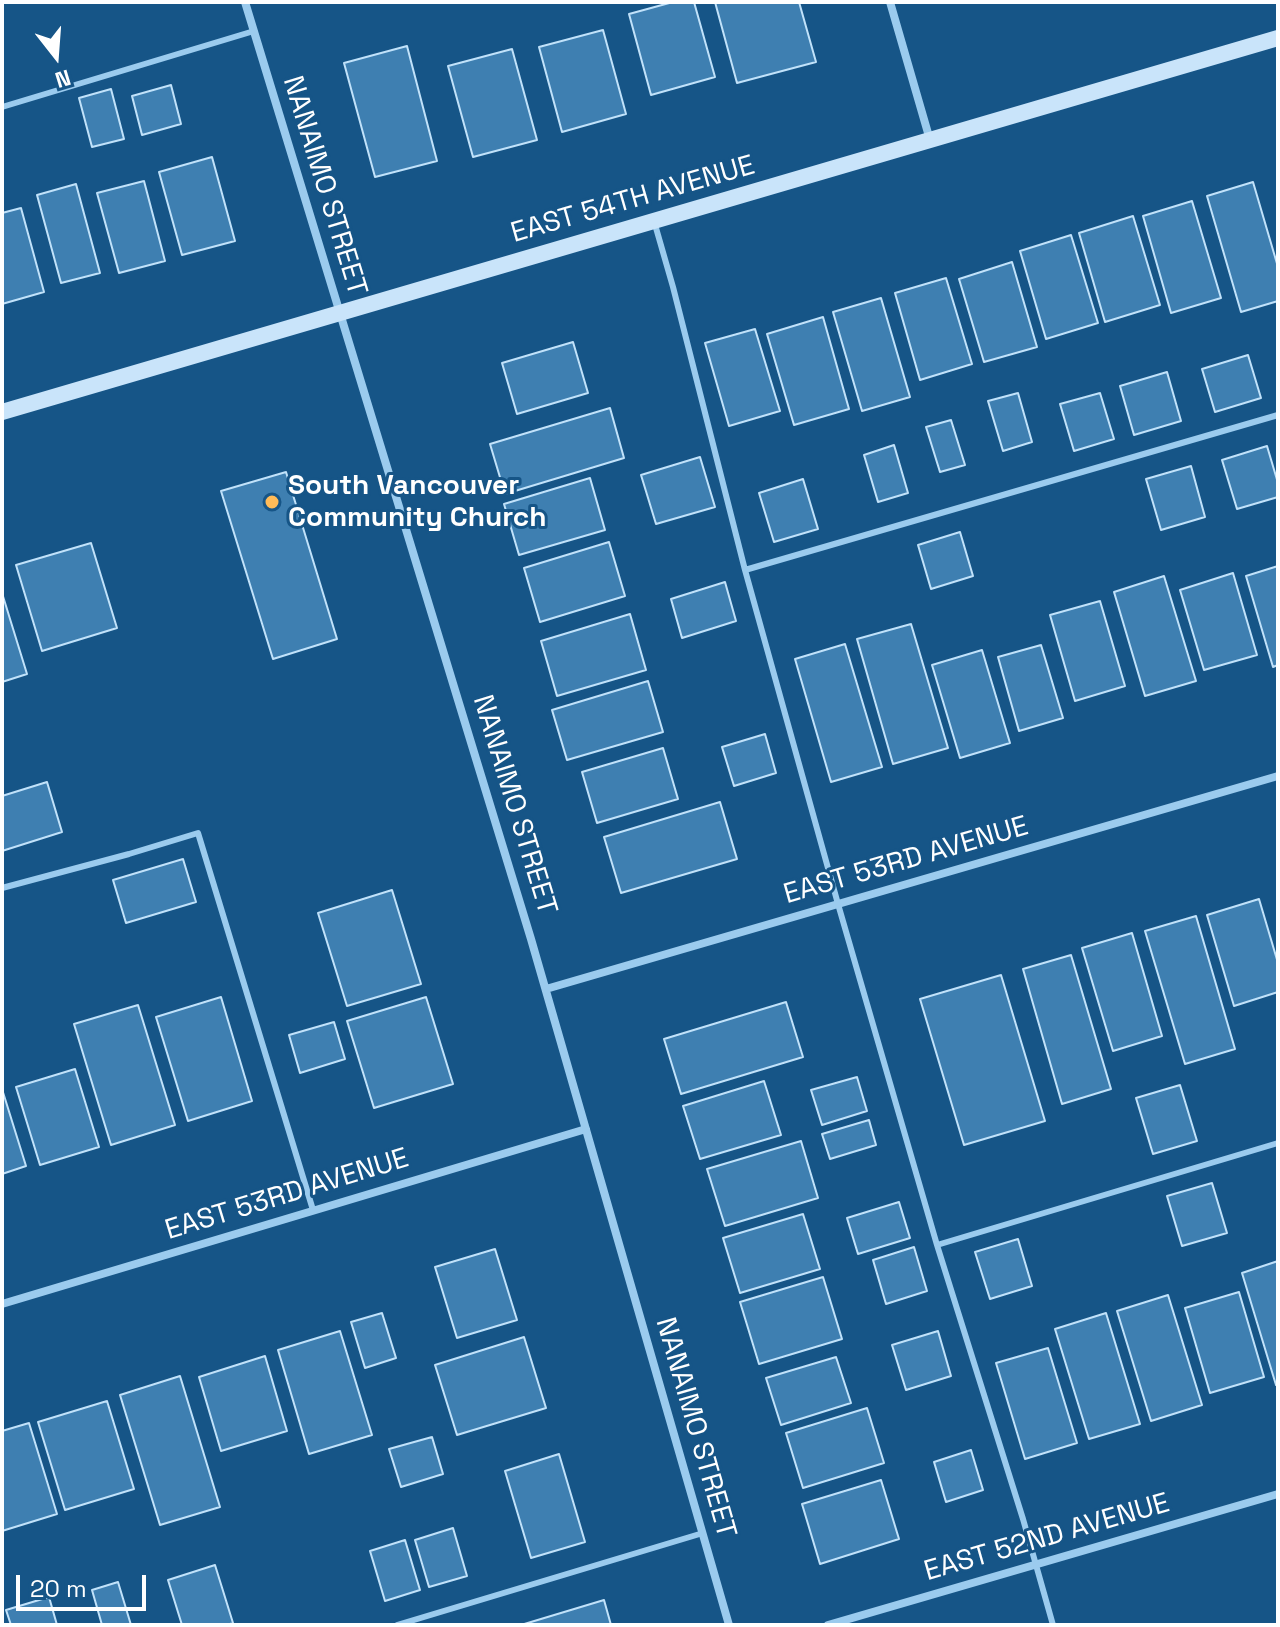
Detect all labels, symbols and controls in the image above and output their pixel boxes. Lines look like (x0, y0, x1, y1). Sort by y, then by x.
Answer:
north arrow (16, 16, 96, 96)
text: N (52, 63, 74, 94)
street label: NANAIMO STREET (275, 72, 373, 300)
street label: EAST 54TH AVENUE (507, 149, 759, 251)
place label: South Vancouver Community Church (288, 469, 546, 535)
marker: South Vancouver Community Church (263, 493, 281, 511)
street label: NANAIMO STREET (465, 691, 563, 919)
street label: EAST 53RD AVENUE (780, 810, 1032, 912)
street label: EAST 53RD AVENUE (161, 1142, 413, 1248)
street label: NANAIMO STREET (647, 1314, 743, 1542)
street label: EAST 52ND AVENUE (921, 1487, 1173, 1589)
scale bar (20, 1559, 150, 1609)
text: 20 m (30, 1573, 87, 1604)

